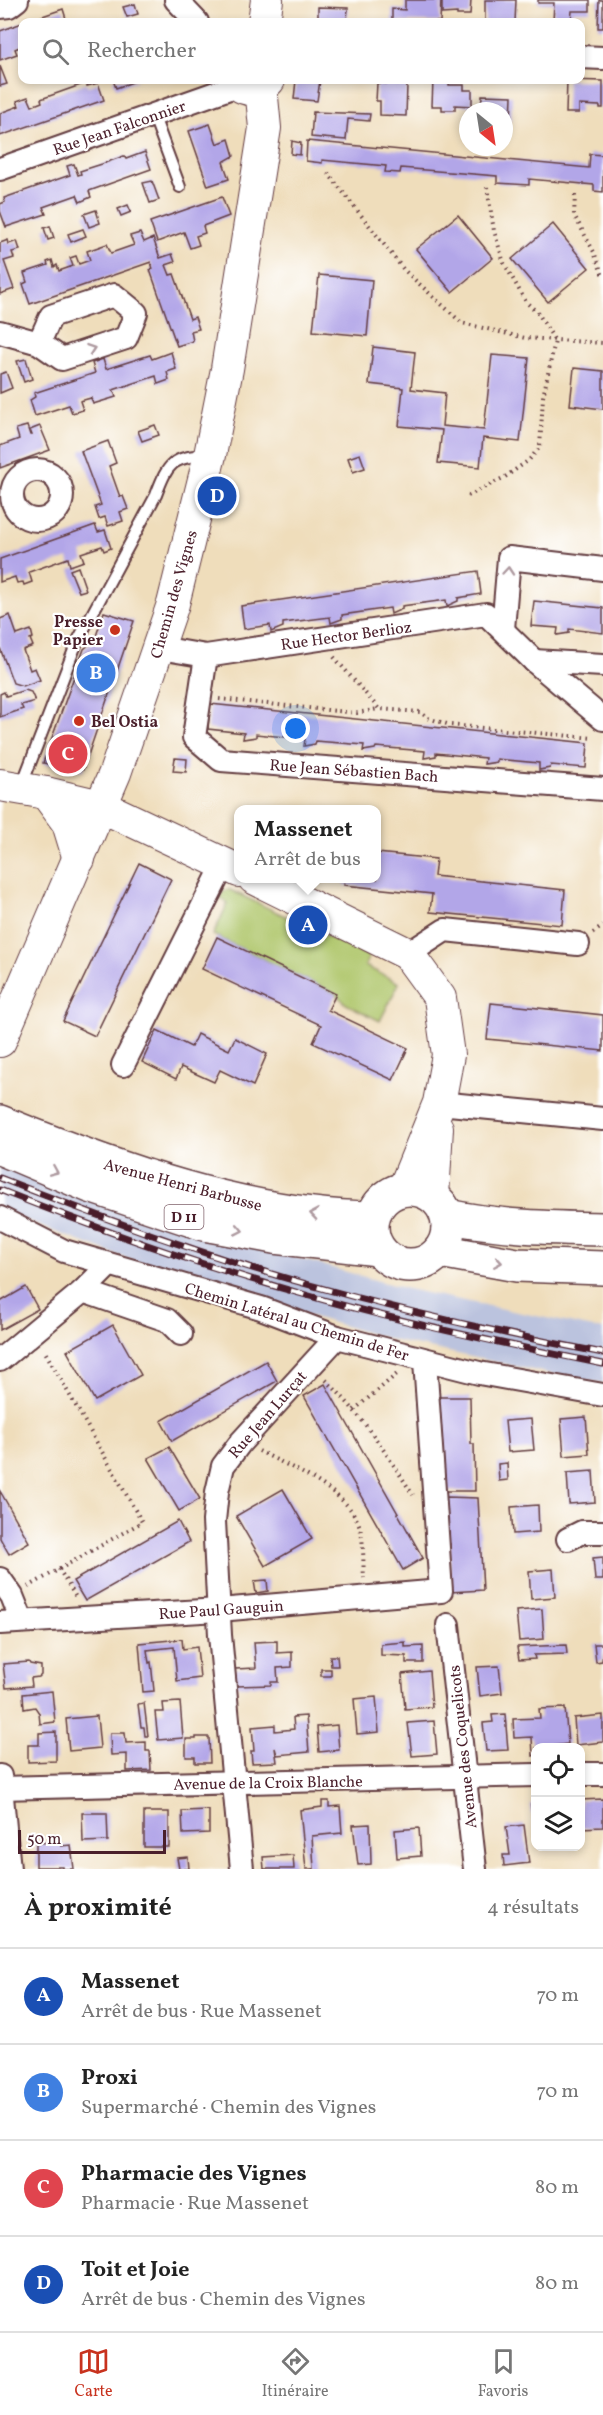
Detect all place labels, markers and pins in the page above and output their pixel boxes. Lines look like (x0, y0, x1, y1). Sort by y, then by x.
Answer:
pin: D (198, 474, 236, 518)
place label: Presse Papier (53, 612, 103, 652)
marker: Presse Papier (108, 623, 122, 637)
pin: B (76, 650, 116, 696)
place label: Bel Ostia (91, 712, 158, 734)
marker: Bel Ostia (72, 714, 86, 728)
pin: C (48, 732, 88, 777)
pin: A (288, 902, 328, 948)

